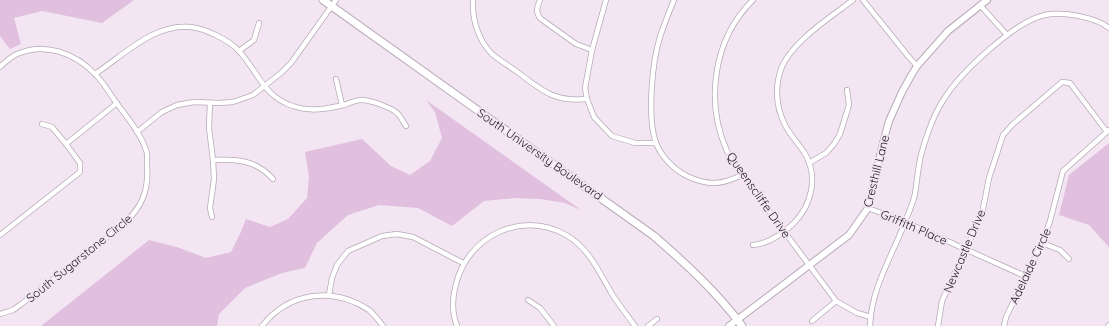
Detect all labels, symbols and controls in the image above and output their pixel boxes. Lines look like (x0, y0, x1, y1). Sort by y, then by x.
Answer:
street label: South University Boulevard (474, 105, 606, 203)
street label: Cresthill Lane (860, 133, 892, 209)
street label: Queenscliffe Drive (724, 149, 794, 241)
street label: Griffith Place (878, 206, 950, 248)
street label: Newcastle Drive (940, 207, 988, 295)
street label: South Sugarstone Circle (23, 210, 135, 305)
street label: Adelaide Circle (1006, 225, 1054, 306)

